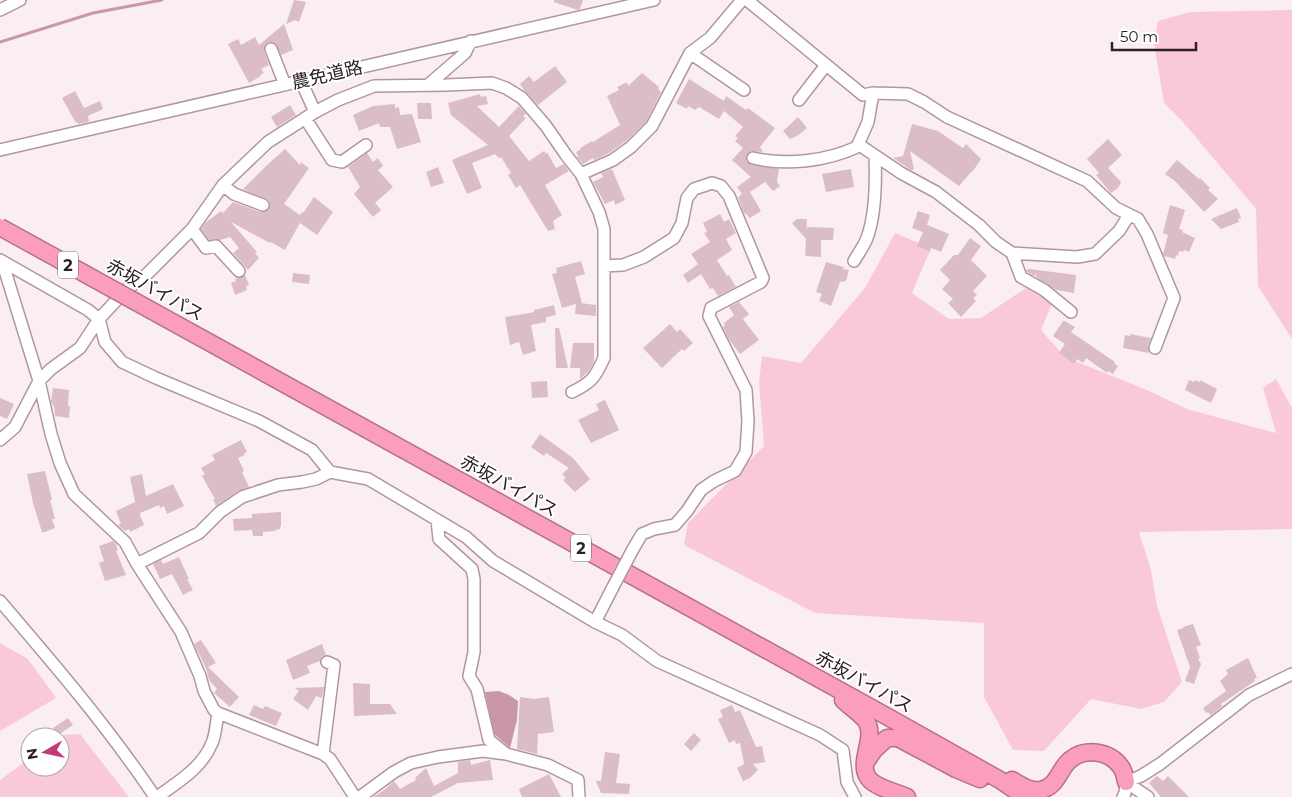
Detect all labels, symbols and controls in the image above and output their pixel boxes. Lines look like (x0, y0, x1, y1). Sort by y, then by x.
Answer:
scale bar (1112, 20, 1196, 52)
text: 50 m (1120, 27, 1158, 46)
street label: 農免道路 (289, 56, 365, 94)
road number: 2 (58, 252, 78, 278)
street label: 赤坂バイパス (103, 254, 207, 326)
street label: 赤坂バイパス (457, 450, 561, 522)
road number: 2 (571, 534, 591, 562)
street label: 赤坂バイパス (812, 646, 916, 718)
north arrow (20, 727, 70, 777)
text: N (22, 747, 42, 761)

